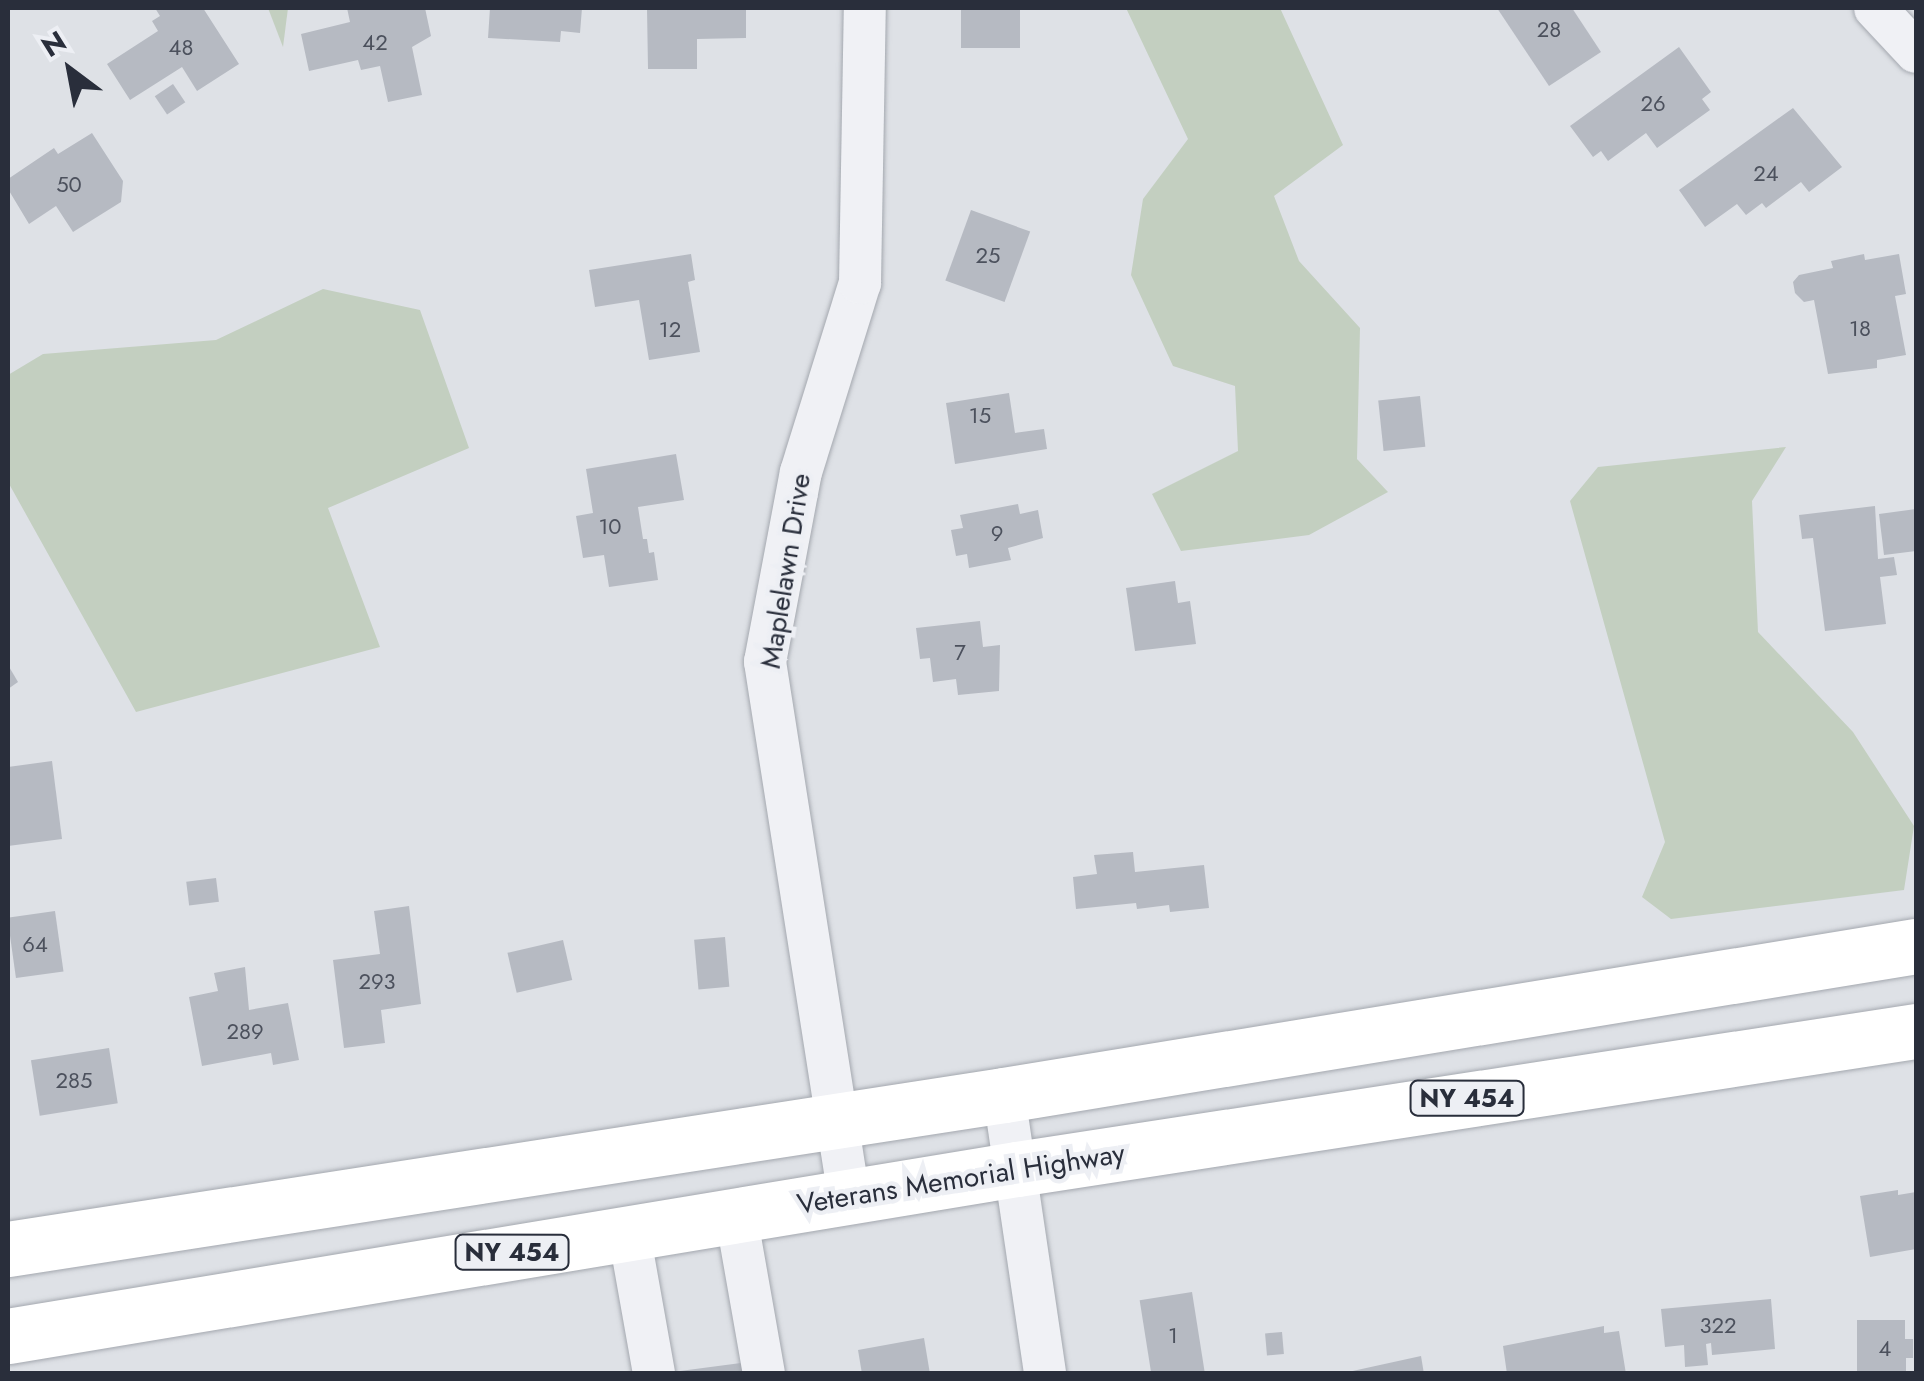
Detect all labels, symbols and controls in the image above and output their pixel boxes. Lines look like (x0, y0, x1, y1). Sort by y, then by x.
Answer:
house number: 28 (1537, 17, 1561, 43)
north arrow (20, 20, 120, 120)
text: N (34, 21, 74, 67)
house number: 42 (362, 30, 388, 56)
house number: 48 (169, 35, 193, 61)
house number: 26 (1640, 91, 1666, 117)
house number: 24 (1753, 161, 1779, 187)
house number: 50 (56, 172, 82, 198)
house number: 25 (976, 243, 1000, 269)
house number: 18 (1849, 316, 1871, 342)
house number: 12 (659, 317, 681, 343)
house number: 15 (969, 403, 991, 429)
street label: Maplelawn Drive (754, 471, 818, 671)
house number: 10 (598, 514, 622, 540)
house number: 9 (991, 521, 1003, 547)
house number: 7 (954, 640, 966, 666)
house number: 64 (22, 932, 48, 958)
house number: 293 (358, 969, 396, 995)
house number: 289 (226, 1019, 264, 1045)
house number: 285 (56, 1068, 92, 1094)
road number: NY 454 (1410, 1078, 1524, 1118)
street label: Veterans Memorial Highway (795, 1137, 1127, 1221)
road number: NY 454 (454, 1232, 570, 1272)
house number: 322 (1699, 1313, 1737, 1339)
house number: 1 (1168, 1323, 1178, 1349)
house number: 4 (1879, 1336, 1891, 1362)

